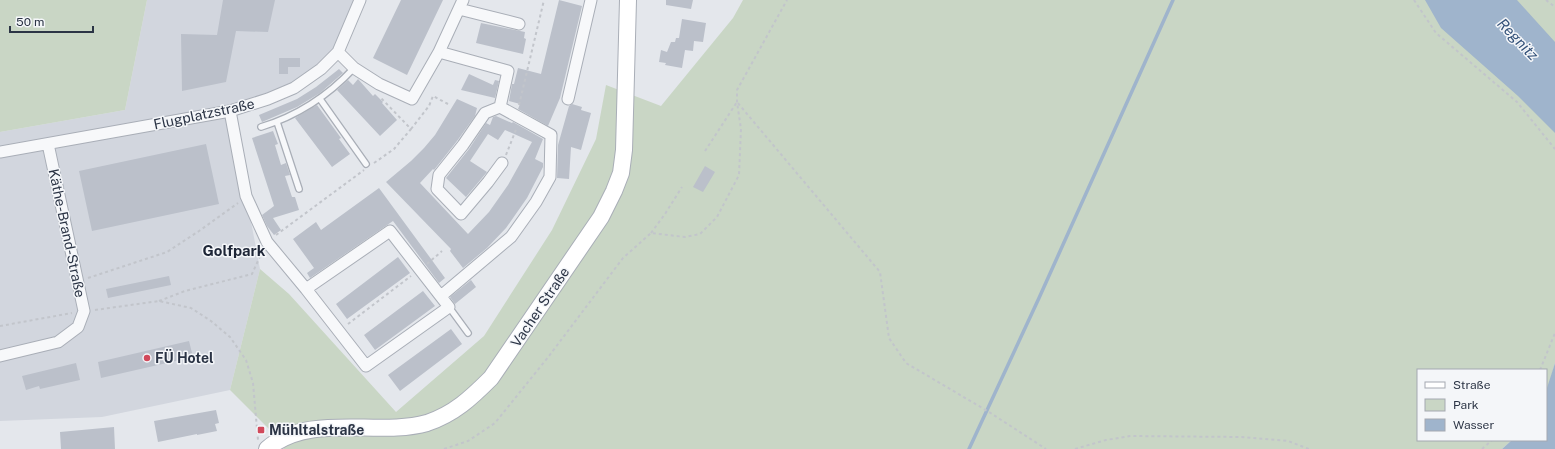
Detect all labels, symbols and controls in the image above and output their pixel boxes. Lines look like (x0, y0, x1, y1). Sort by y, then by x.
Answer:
scale bar (10, 8, 93, 34)
text: 50 m (16, 15, 44, 29)
water label: Regnitz (1494, 15, 1542, 63)
street label: Flugplatzstraße (152, 95, 256, 133)
street label: Käthe-Brand-Straße (46, 167, 88, 299)
district label: Golfpark (202, 242, 266, 259)
street label: Vacher Straße (507, 264, 573, 350)
place label: FÜ Hotel (155, 349, 214, 366)
marker: FÜ Hotel (142, 353, 152, 363)
legend (1417, 369, 1547, 441)
text: Straße (1453, 378, 1491, 392)
text: Park (1453, 398, 1479, 412)
text: Wasser (1453, 418, 1494, 432)
place label: Mühltalstraße (269, 422, 364, 438)
marker: Mühltalstraße (256, 425, 266, 435)

